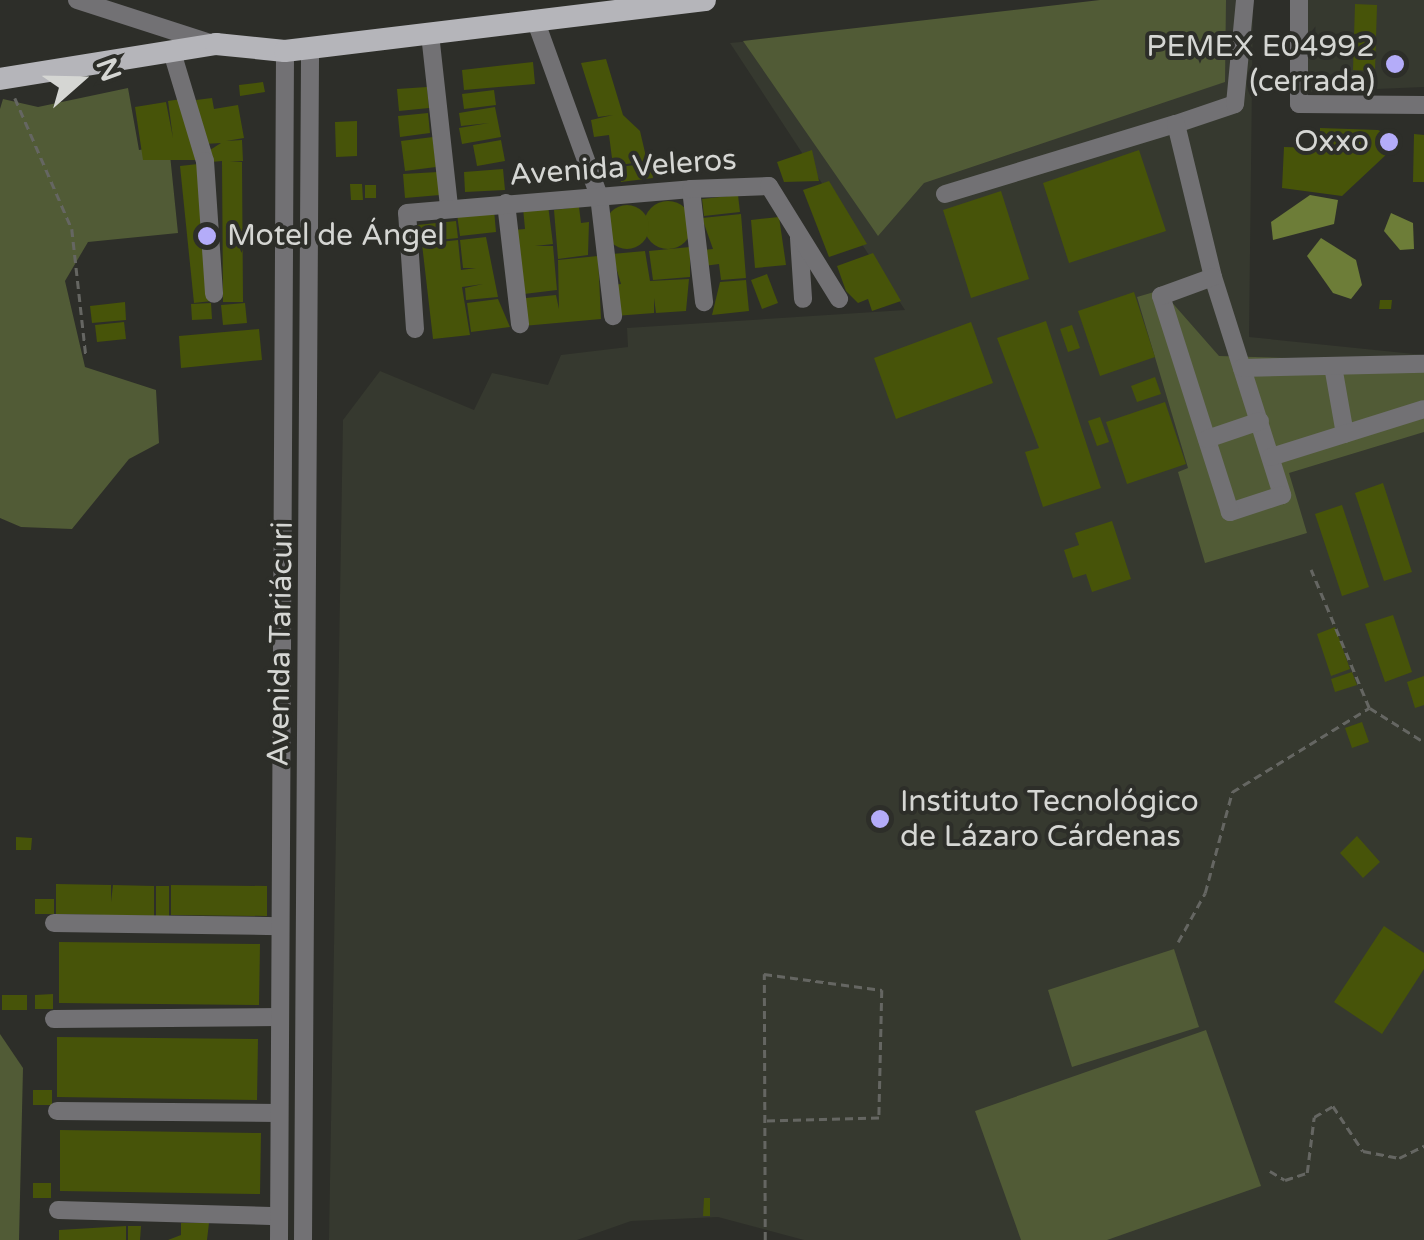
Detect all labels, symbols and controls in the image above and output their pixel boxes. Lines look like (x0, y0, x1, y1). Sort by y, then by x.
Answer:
place label: PEMEX E04992 (cerrada) (1146, 29, 1375, 100)
north arrow (30, 30, 130, 130)
text: N (88, 53, 128, 86)
marker: PEMEX E04992 (cerrada) (1384, 53, 1406, 75)
place label: Oxxo (1294, 124, 1369, 160)
marker: Oxxo (1378, 131, 1400, 153)
street label: Avenida Veleros (508, 142, 738, 194)
place label: Motel de Ángel (227, 218, 445, 254)
marker: Motel de Ángel (196, 225, 218, 247)
street label: Avenida Tariácuri (261, 521, 301, 767)
place label: Instituto Tecnológico de Lázaro Cárdenas (900, 784, 1199, 854)
marker: Instituto Tecnológico de Lázaro Cárdenas (869, 808, 891, 830)

